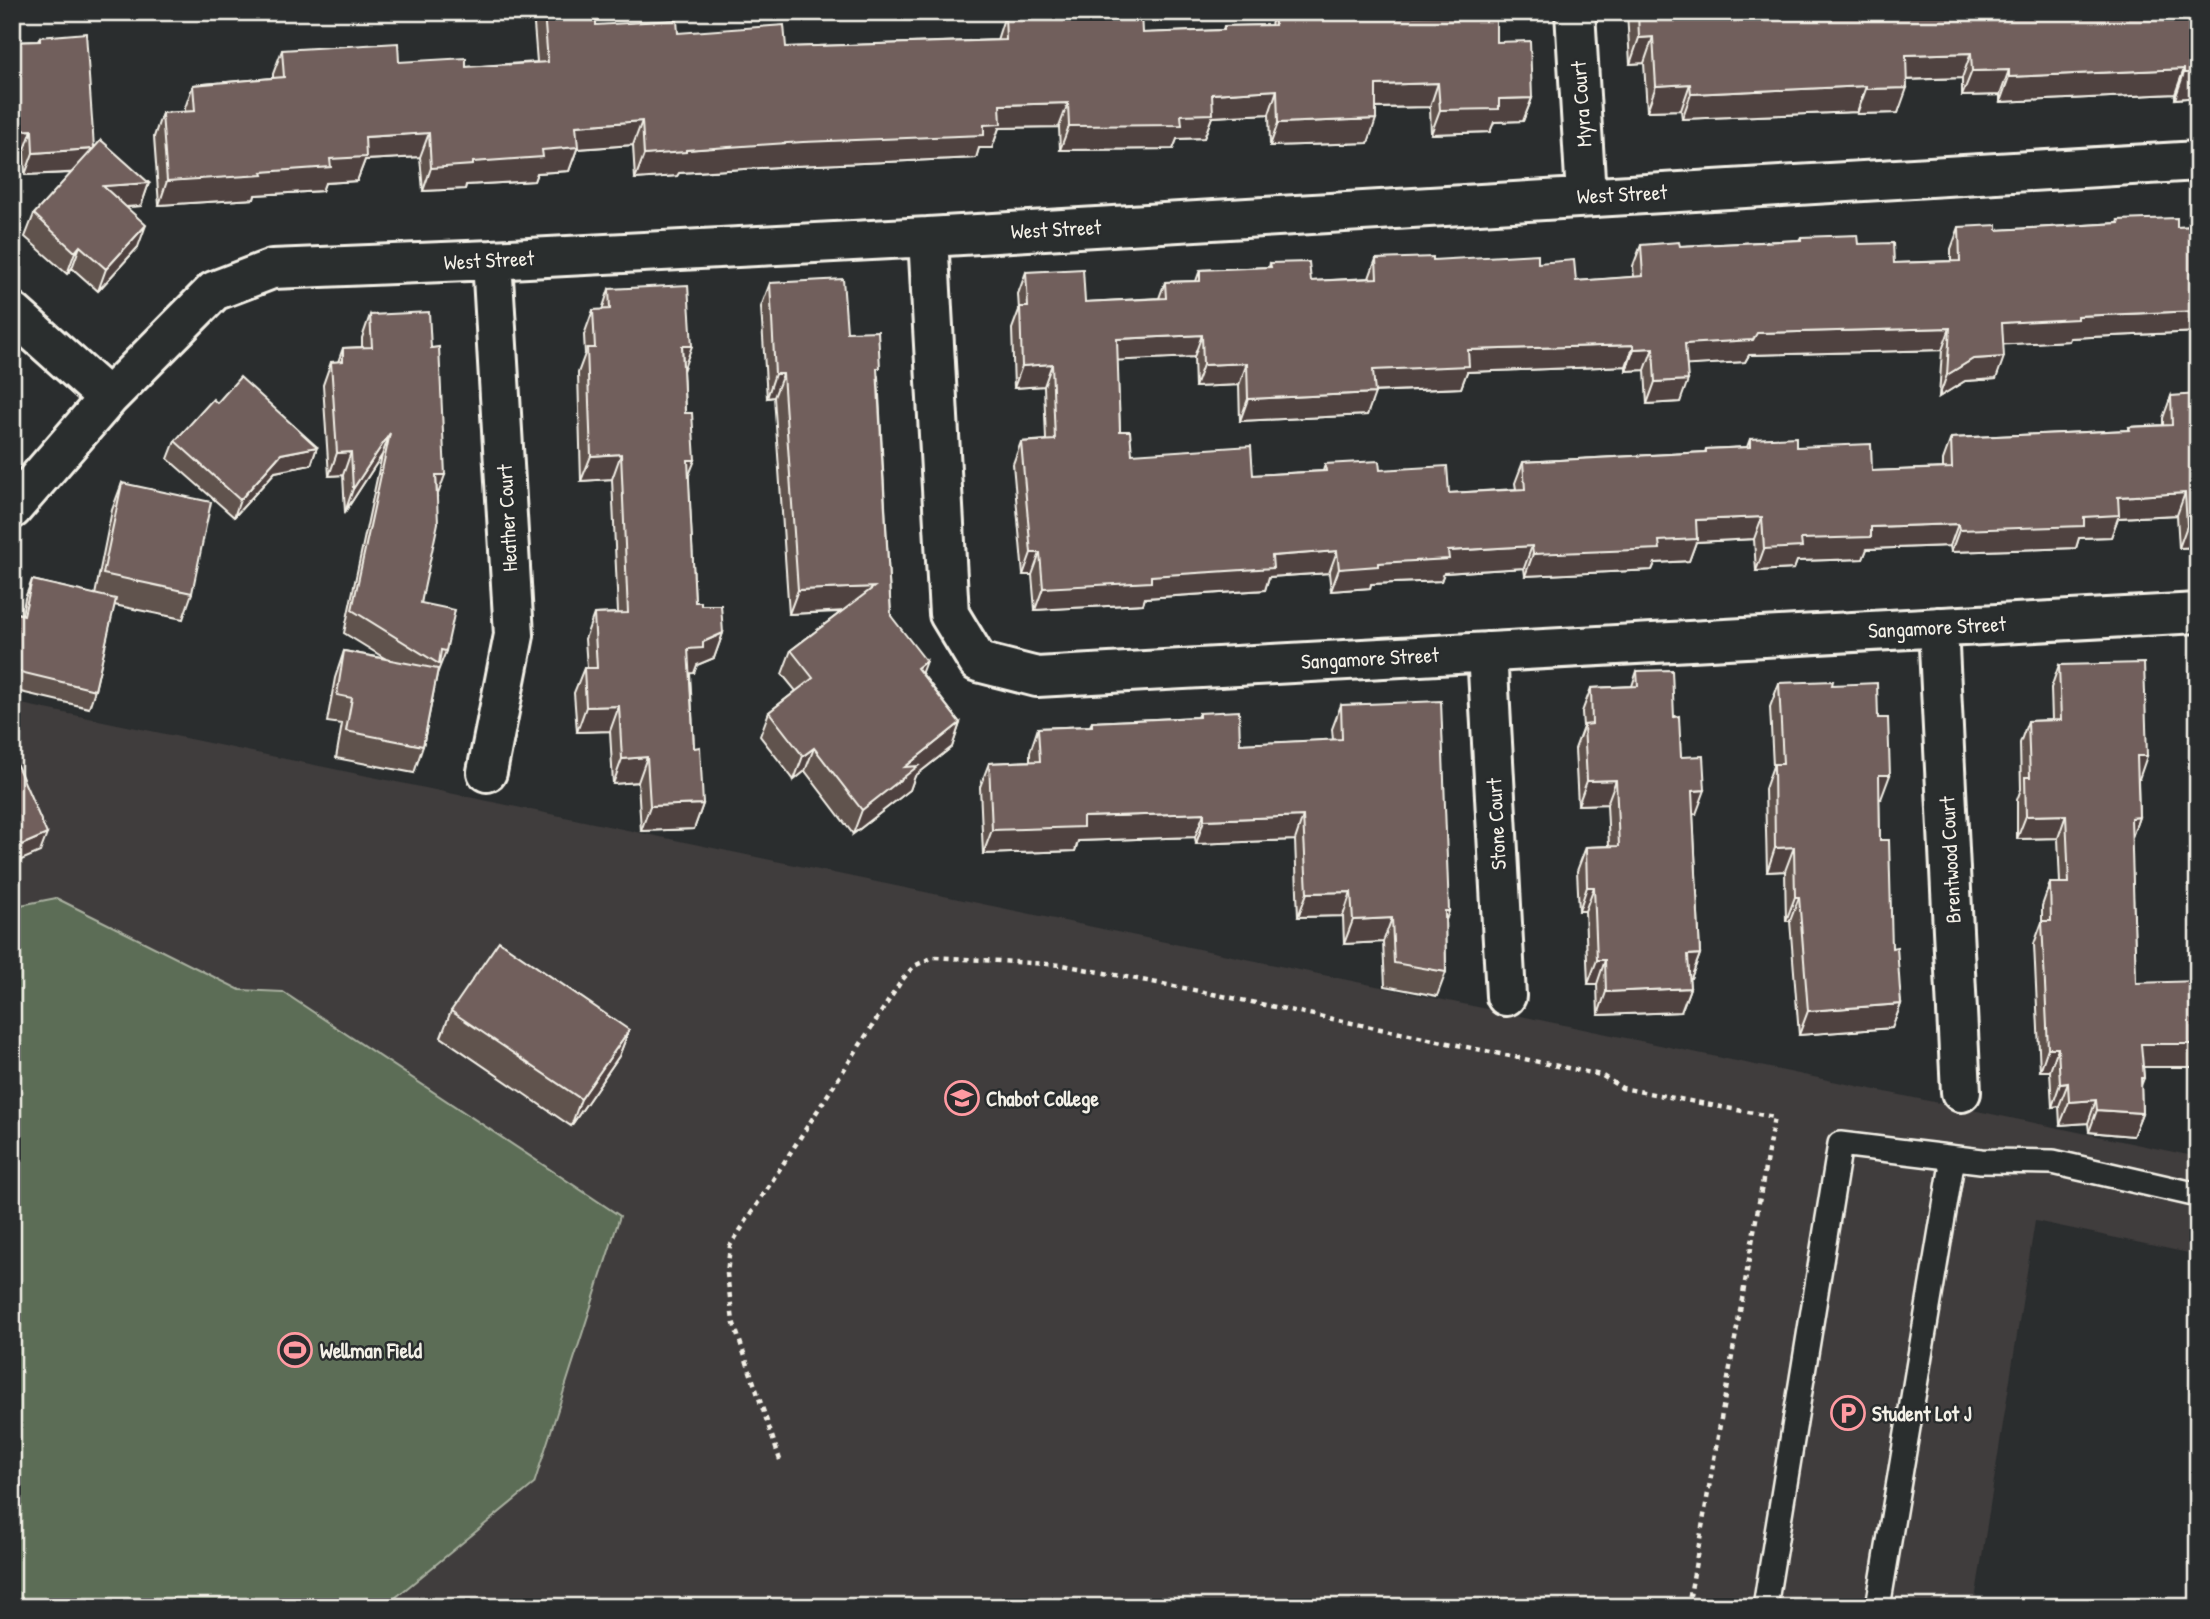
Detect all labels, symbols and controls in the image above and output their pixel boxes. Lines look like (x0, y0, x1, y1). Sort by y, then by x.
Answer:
street label: Myra Court (1563, 59, 1598, 148)
street label: West Street (1576, 177, 1669, 211)
street label: West Street (1010, 212, 1103, 246)
street label: West Street (443, 243, 536, 277)
street label: Heather Court (490, 463, 524, 572)
street label: Sangamore Street (1867, 609, 2007, 645)
street label: Sangamore Street (1300, 640, 1440, 676)
street label: Stone Court (1479, 777, 1513, 871)
street label: Brentwood Court (1932, 795, 1968, 924)
school or university icon: Chabot College (943, 1079, 981, 1117)
place label: Chabot College (986, 1084, 1099, 1114)
sports icon: Wellman Field (276, 1331, 314, 1369)
place label: Wellman Field (320, 1336, 423, 1365)
parking icon: Student Lot J (1829, 1394, 1867, 1432)
place label: Student Lot J (1872, 1399, 1972, 1428)

